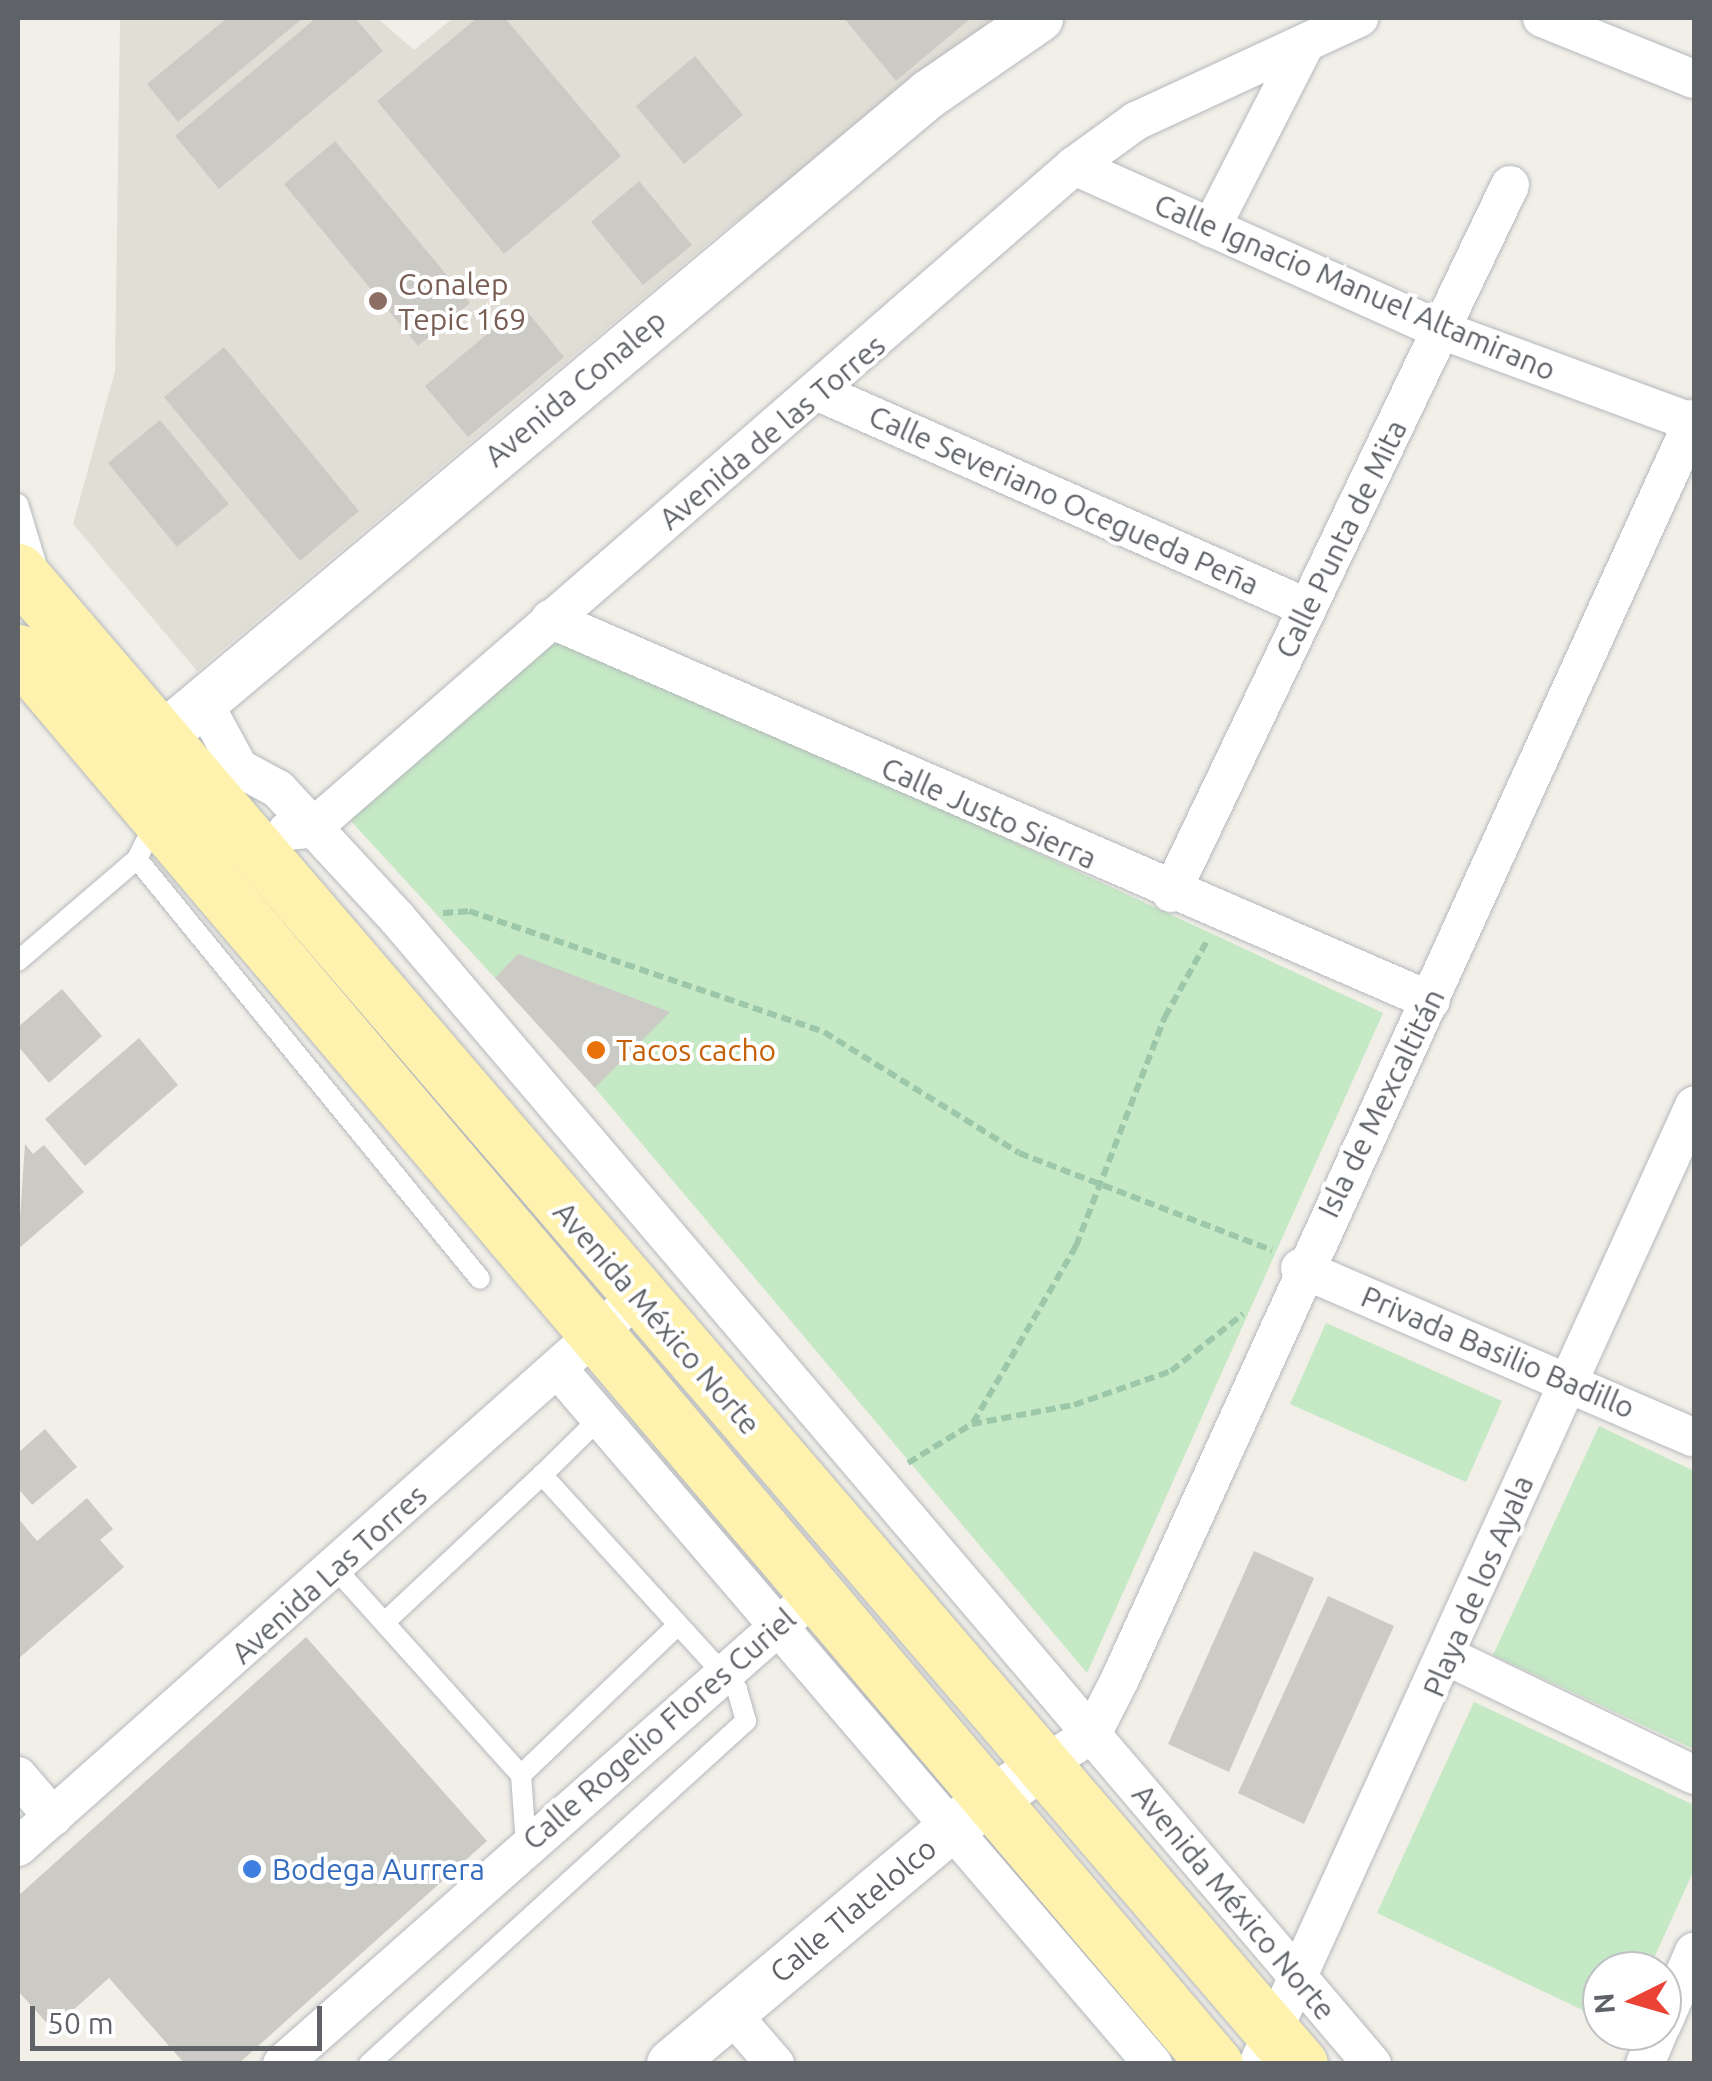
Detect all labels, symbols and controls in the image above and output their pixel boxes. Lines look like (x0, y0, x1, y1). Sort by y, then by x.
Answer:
street label: Calle Ignacio Manuel Altamirano (1149, 186, 1561, 388)
place label: Conalep Tepic 169 (398, 266, 526, 336)
marker: Conalep Tepic 169 (367, 290, 389, 312)
street label: Avenida Conalep (477, 302, 673, 474)
street label: Avenida de las Torres (652, 327, 892, 537)
street label: Calle Severiano Ocegueda Peña (863, 398, 1265, 602)
street label: Calle Punta de Mita (1268, 414, 1414, 664)
street label: Calle Justo Sierra (876, 749, 1102, 877)
street label: Isla de Mexcaltitán (1310, 983, 1452, 1223)
place label: Tacos cacho (616, 1032, 776, 1068)
marker: Tacos cacho (585, 1039, 607, 1061)
street label: Avenida México Norte (546, 1194, 768, 1442)
street label: Privada Basilio Badillo (1356, 1278, 1640, 1426)
street label: Playa de los Ayala (1415, 1470, 1541, 1702)
street label: Avenida Las Torres (224, 1477, 434, 1671)
street label: Calle Rogelio Flores Curiel (515, 1601, 803, 1857)
street label: Avenida México Norte (1125, 1777, 1343, 2027)
street label: Calle Tlatelolco (763, 1830, 943, 1990)
place label: Bodega Aurrera (272, 1851, 485, 1887)
marker: Bodega Aurrera (241, 1858, 263, 1880)
north arrow (1582, 1951, 1682, 2051)
scale bar (35, 1986, 328, 2048)
text: N (1587, 1992, 1620, 2015)
text: 50 m (47, 2006, 114, 2040)

